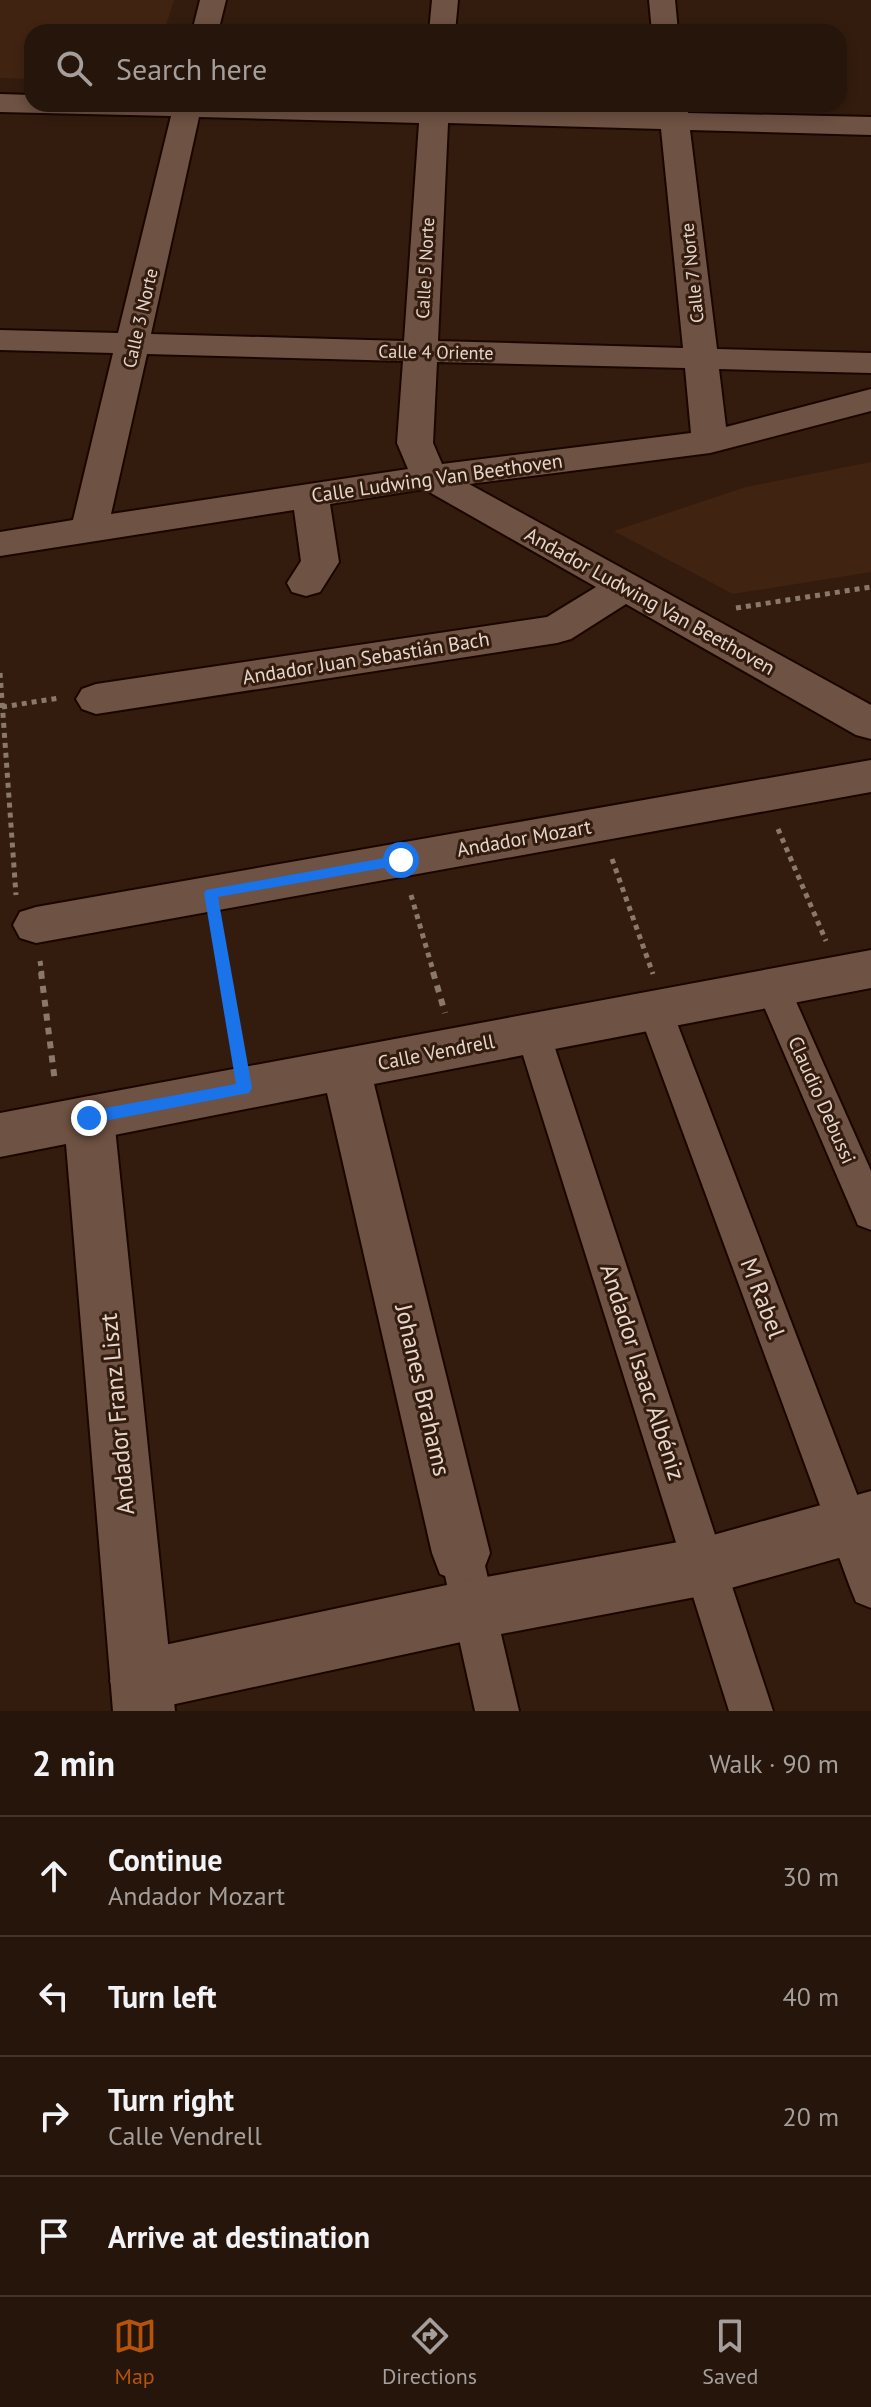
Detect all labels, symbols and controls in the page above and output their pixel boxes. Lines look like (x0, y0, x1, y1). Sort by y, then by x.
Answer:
search box (24, 24, 847, 112)
icon: search (52, 46, 96, 90)
text: Search here (116, 49, 267, 88)
street label: Calle 5 Norte (411, 217, 439, 319)
street label: Calle 7 Norte (675, 222, 709, 324)
street label: Calle 3 Norte (117, 266, 163, 370)
street label: Calle 4 Oriente (378, 339, 494, 365)
street label: Calle Ludwing Van Beethoven (310, 448, 564, 508)
street label: Andador Ludwing Van Beethoven (520, 521, 780, 681)
street label: Andador Juan Sebastián Bach (241, 626, 491, 690)
street label: Andador Mozart (455, 813, 594, 863)
route start (383, 842, 419, 878)
street label: Calle Vendrell (375, 1028, 497, 1076)
street label: Claudio Debussi (782, 1032, 862, 1168)
route end (71, 1100, 107, 1136)
street label: M Rabel (734, 1253, 792, 1343)
street label: Andador Isaac Albéniz (593, 1260, 693, 1484)
street label: Johanes Brahams (388, 1300, 458, 1479)
street label: Andador Franz Liszt (93, 1312, 141, 1516)
text: 2 min (32, 1741, 115, 1785)
text: Walk · 90 m (709, 1747, 839, 1780)
text: Continue (108, 1840, 222, 1879)
icon: ahead (32, 1854, 76, 1898)
text: 30 m (783, 1860, 839, 1893)
text: Andador Mozart (108, 1879, 285, 1912)
icon: left (32, 1974, 76, 2018)
text: Turn left (108, 1977, 216, 2016)
text: 40 m (783, 1980, 839, 2013)
text: Turn right (108, 2080, 234, 2119)
icon: right (32, 2094, 76, 2138)
text: 20 m (783, 2100, 839, 2133)
text: Calle Vendrell (108, 2119, 262, 2152)
icon: arrive (32, 2214, 76, 2258)
text: Arrive at destination (108, 2217, 370, 2256)
tab: Map (113, 2314, 157, 2390)
tab: Directions (382, 2314, 477, 2390)
tab: Saved (702, 2314, 758, 2390)

